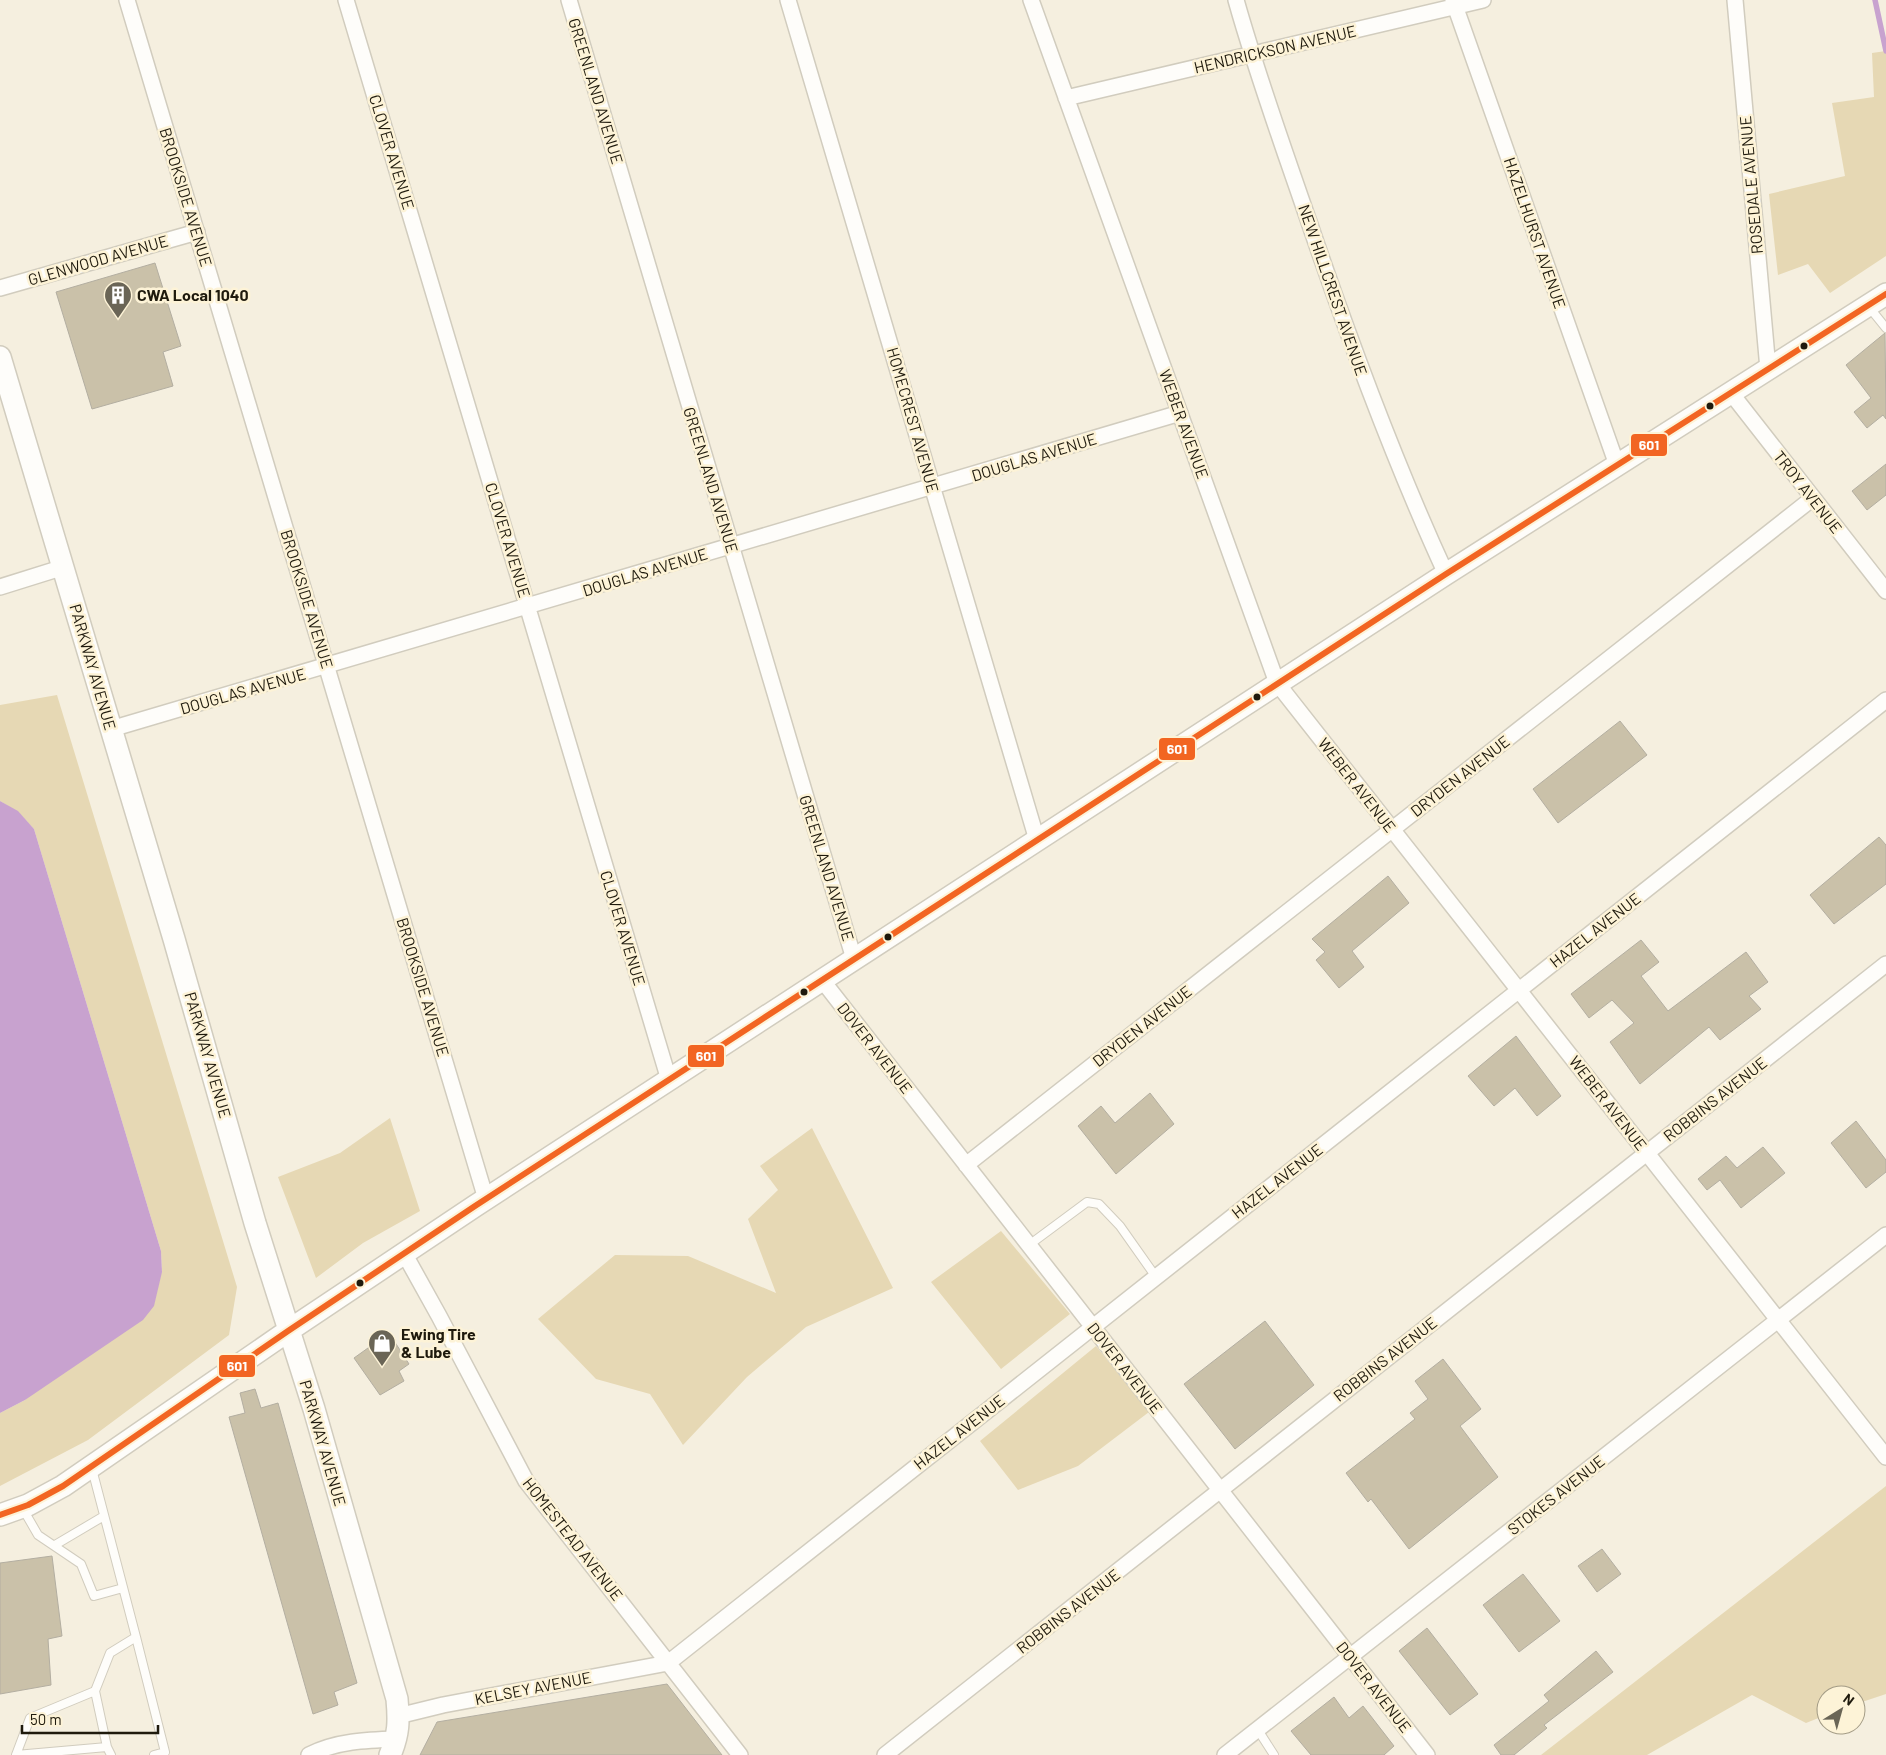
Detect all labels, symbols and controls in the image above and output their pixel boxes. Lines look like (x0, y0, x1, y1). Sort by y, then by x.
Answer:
street label: GREENLAND AVENUE (565, 16, 628, 166)
street label: HENDRICKSON AVENUE (1192, 21, 1358, 76)
street label: CLOVER AVENUE (366, 92, 419, 212)
street label: ROSEDALE AVENUE (1735, 115, 1766, 255)
street label: BROOKSIDE AVENUE (156, 125, 217, 269)
street label: HAZELHURST AVENUE (1501, 155, 1570, 311)
street label: NEW HILLCREST AVENUE (1295, 202, 1372, 378)
street label: GLENWOOD AVENUE (26, 230, 170, 289)
building icon: CWA Local 1040 (103, 280, 133, 319)
place label: CWA Local 1040 (137, 285, 249, 304)
unlabelled marker (1799, 341, 1809, 351)
street label: HOMECREST AVENUE (884, 345, 943, 495)
street label: WEBER AVENUE (1156, 367, 1213, 481)
unlabelled marker (1705, 401, 1715, 411)
street label: GREENLAND AVENUE (680, 405, 743, 555)
street label: DOUGLAS AVENUE (969, 428, 1099, 485)
line badge: 601 (1630, 433, 1668, 457)
text: 601 (1639, 436, 1659, 453)
street label: TROY AVENUE (1770, 447, 1847, 537)
street label: CLOVER AVENUE (482, 480, 535, 600)
street label: BROOKSIDE AVENUE (277, 527, 338, 671)
street label: DOUGLAS AVENUE (580, 543, 710, 600)
street label: PARKWAY AVENUE (66, 602, 121, 732)
street label: DOUGLAS AVENUE (178, 663, 308, 718)
unlabelled marker (1252, 692, 1262, 702)
street label: DRYDEN AVENUE (1406, 731, 1513, 820)
street label: WEBER AVENUE (1315, 734, 1400, 836)
line badge: 601 (1158, 737, 1196, 761)
text: 601 (1167, 740, 1187, 757)
street label: GREENLAND AVENUE (796, 793, 859, 943)
street label: CLOVER AVENUE (597, 868, 650, 988)
street label: HAZEL AVENUE (1545, 888, 1644, 971)
street label: BROOKSIDE AVENUE (393, 915, 454, 1059)
unlabelled marker (883, 932, 893, 942)
street label: DRYDEN AVENUE (1088, 981, 1195, 1070)
unlabelled marker (799, 987, 809, 997)
street label: PARKWAY AVENUE (181, 990, 236, 1120)
street label: DOVER AVENUE (834, 998, 917, 1097)
line badge: 601 (687, 1044, 725, 1068)
text: 601 (696, 1047, 716, 1064)
street label: WEBER AVENUE (1566, 1052, 1651, 1154)
street label: ROBBINS AVENUE (1659, 1052, 1770, 1145)
street label: HAZEL AVENUE (1227, 1139, 1326, 1222)
unlabelled marker (355, 1278, 365, 1288)
street label: ROBBINS AVENUE (1329, 1312, 1440, 1405)
street label: DOVER AVENUE (1084, 1318, 1167, 1417)
place label: Ewing Tire & Lube (401, 1324, 476, 1361)
shop icon: Ewing Tire & Lube (367, 1328, 397, 1367)
line badge: 601 (218, 1354, 256, 1378)
text: 601 (227, 1357, 247, 1374)
street label: PARKWAY AVENUE (296, 1378, 351, 1508)
street label: HAZEL AVENUE (909, 1390, 1008, 1473)
street label: STOKES AVENUE (1503, 1451, 1608, 1538)
street label: HOMESTEAD AVENUE (519, 1473, 627, 1604)
street label: ROBBINS AVENUE (1012, 1564, 1123, 1657)
street label: DOVER AVENUE (1333, 1637, 1416, 1736)
street label: KELSEY AVENUE (473, 1667, 593, 1708)
north arrow (1816, 1685, 1866, 1735)
text: N (1840, 1690, 1858, 1709)
scale bar (22, 1702, 159, 1734)
text: 50 m (30, 1710, 62, 1728)

